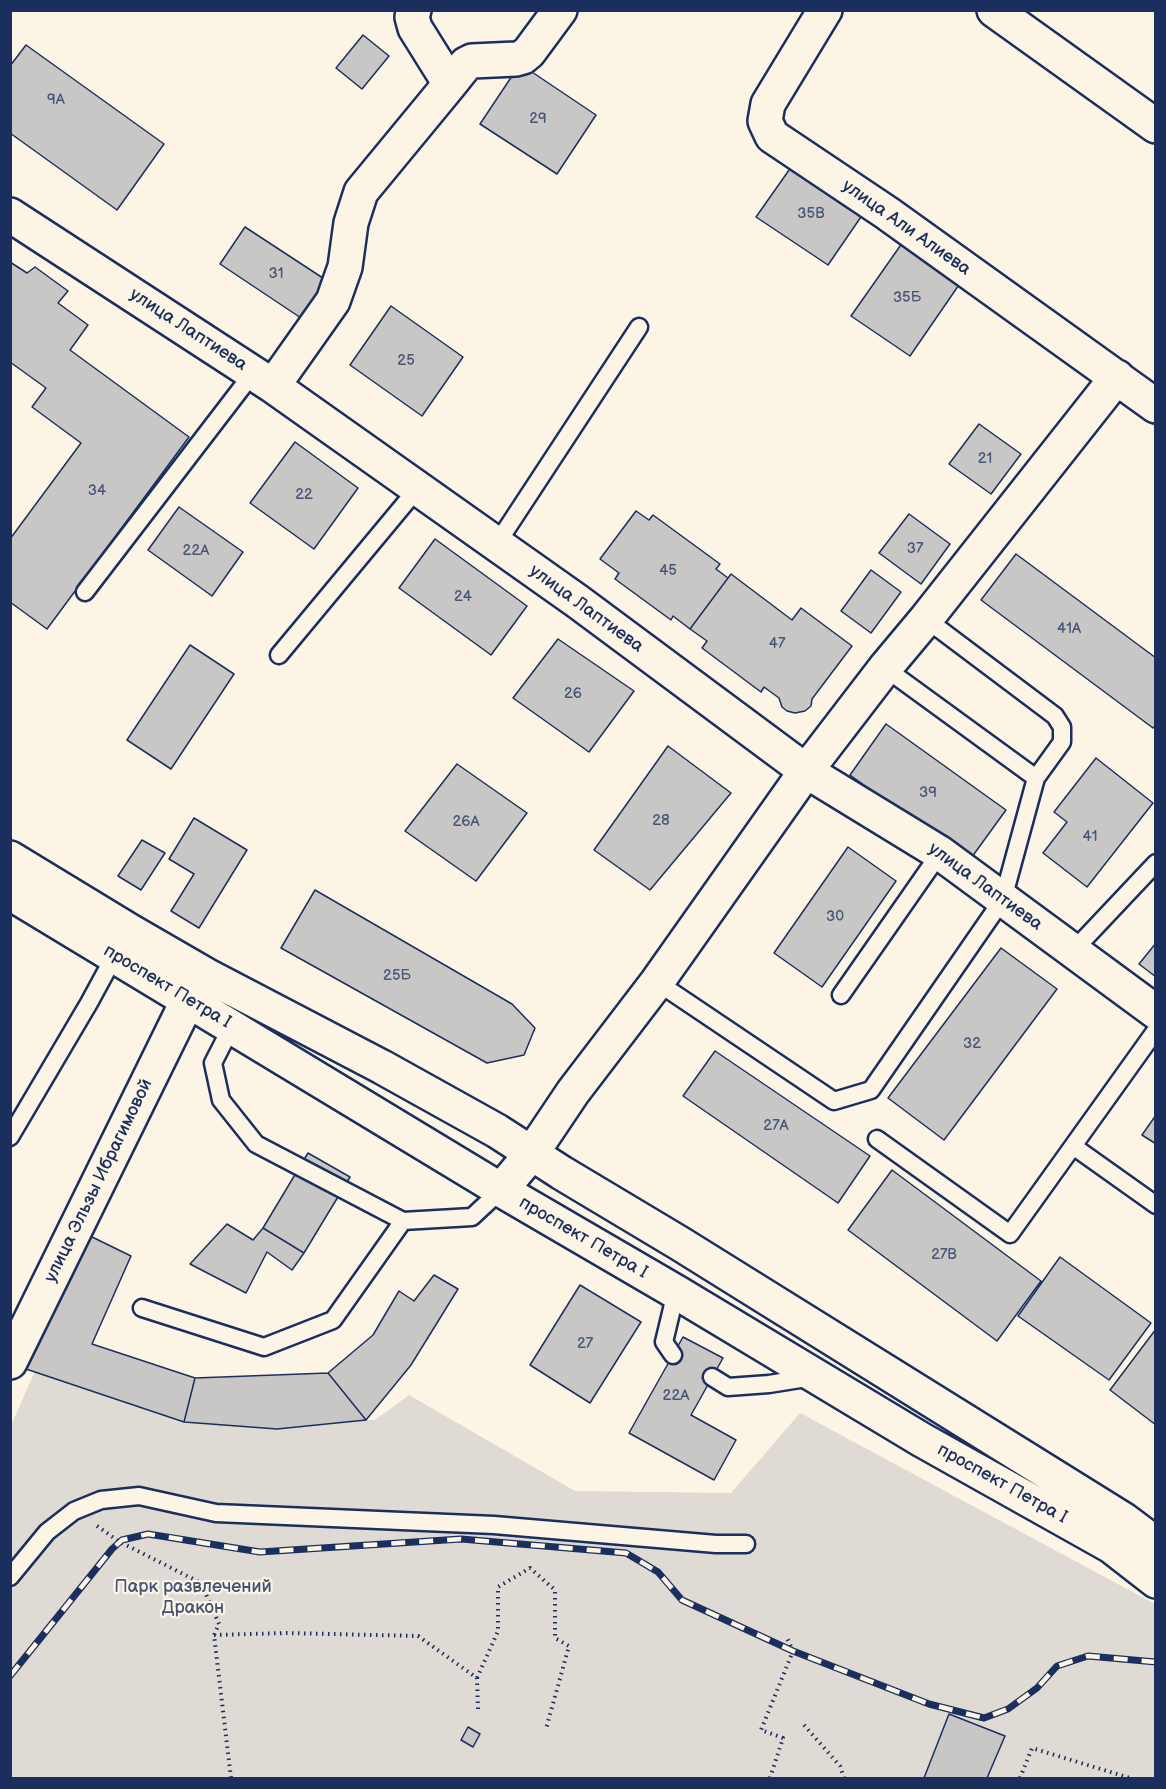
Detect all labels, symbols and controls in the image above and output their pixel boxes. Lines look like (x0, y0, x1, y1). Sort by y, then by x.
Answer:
house number: 9А (47, 91, 65, 109)
house number: 29 (529, 110, 547, 128)
street label: улица Али Алиева (838, 176, 974, 280)
house number: 35В (797, 205, 825, 223)
house number: 31 (268, 265, 284, 283)
street label: улица Лаптиева (125, 284, 251, 376)
house number: 35Б (893, 289, 921, 307)
house number: 25 (397, 352, 415, 370)
house number: 21 (978, 450, 992, 468)
house number: 34 (88, 482, 106, 500)
house number: 22 (295, 486, 313, 504)
house number: 37 (907, 540, 923, 558)
house number: 22А (183, 542, 209, 560)
street label: улица Лаптиева (525, 560, 647, 658)
house number: 45 (659, 562, 677, 580)
house number: 24 (454, 588, 472, 606)
house number: 41А (1057, 620, 1081, 638)
house number: 47 (769, 635, 785, 653)
house number: 26 (564, 685, 582, 703)
house number: 39 (919, 784, 937, 802)
house number: 28 (652, 812, 670, 830)
house number: 26А (452, 813, 480, 831)
house number: 41 (1083, 828, 1097, 846)
street label: улица Лаптиева (924, 838, 1046, 936)
house number: 30 (826, 908, 844, 926)
street label: проспект Петра I (99, 940, 235, 1034)
house number: 25Б (383, 967, 411, 985)
house number: 32 (963, 1035, 981, 1053)
street label: улица Эльзы Ибрагимовой (40, 1076, 158, 1286)
house number: 27А (763, 1117, 789, 1135)
street label: проспект Петра I (515, 1192, 651, 1284)
house number: 27В (931, 1246, 957, 1264)
house number: 27 (577, 1335, 593, 1353)
house number: 22А (663, 1387, 689, 1405)
street label: проспект Петра I (933, 1439, 1071, 1529)
park label: Парк развлечений Дракон (114, 1576, 272, 1618)

